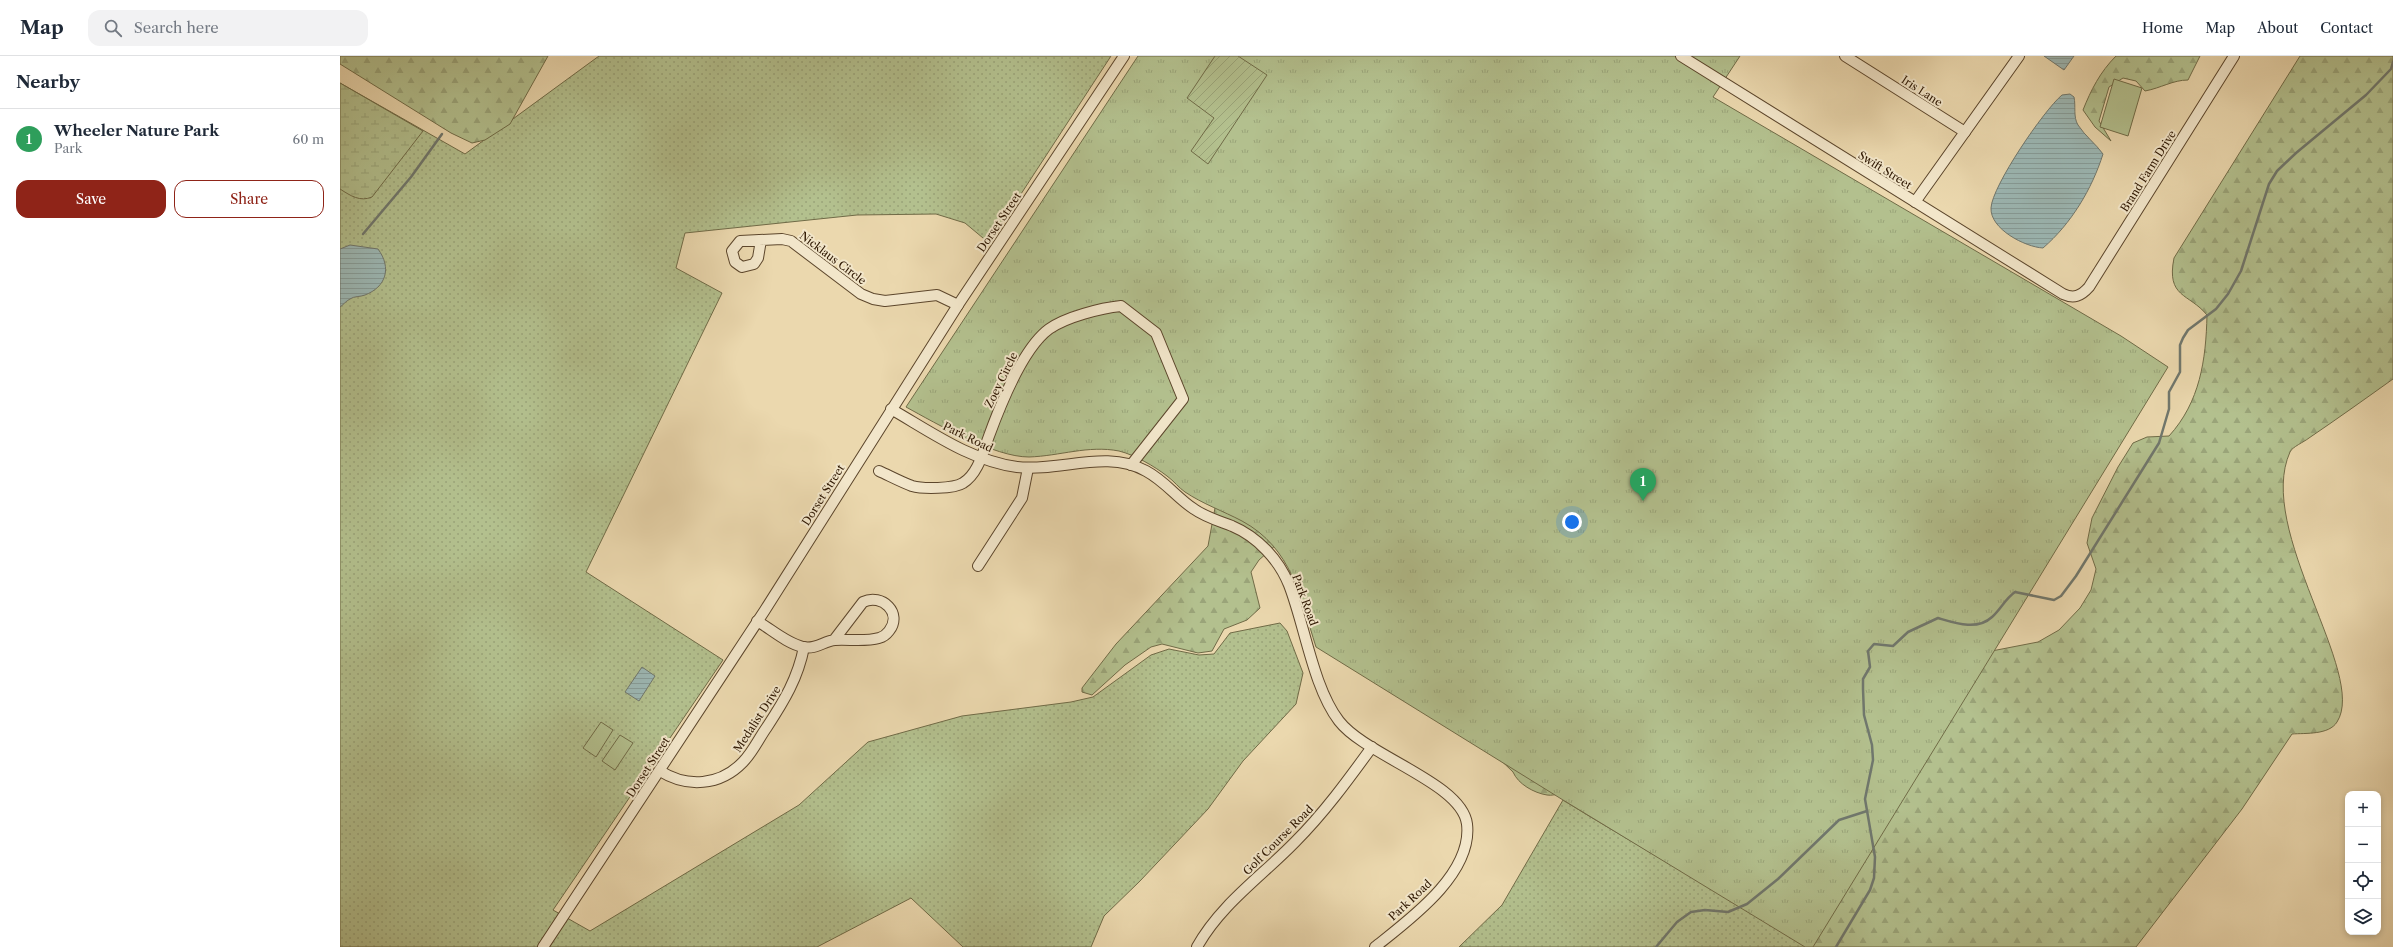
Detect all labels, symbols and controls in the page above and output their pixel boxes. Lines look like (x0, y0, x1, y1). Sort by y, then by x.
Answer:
search box (88, 10, 368, 46)
text: Map (20, 16, 64, 39)
icon: search (102, 17, 124, 39)
text: Search here (134, 18, 219, 37)
text: Home (2142, 19, 2183, 37)
text: Map (2205, 19, 2235, 37)
text: About (2257, 19, 2298, 37)
text: Contact (2320, 19, 2373, 37)
text: Nearby (16, 72, 80, 92)
street label: Iris Lane (1899, 73, 1945, 109)
text: Wheeler Nature Park (54, 121, 219, 140)
street label: Brand Farm Drive (2117, 128, 2179, 214)
text: 1 (26, 131, 32, 147)
text: 60 m (293, 131, 324, 147)
text: Park (54, 140, 82, 156)
street label: Swift Street (1856, 148, 1915, 192)
button: Save (16, 180, 166, 218)
button: Share (174, 180, 324, 218)
street label: Dorset Street (974, 189, 1024, 255)
street label: Nicklaus Circle (797, 228, 869, 288)
street label: Zoey Circle (981, 350, 1021, 410)
street label: Park Road (941, 419, 996, 455)
street label: Dorset Street (799, 462, 847, 528)
pin: 1 (1630, 468, 1656, 501)
your location (1562, 512, 1582, 532)
street label: Park Road (1289, 572, 1321, 628)
street label: Medalist Drive (730, 683, 784, 755)
street label: Dorset Street (623, 734, 673, 800)
map controls (2345, 791, 2381, 935)
button: + (2345, 791, 2381, 827)
street label: Golf Course Road (1240, 802, 1316, 878)
button: − (2345, 827, 2381, 863)
button: locate (2345, 863, 2381, 899)
street label: Park Road (1386, 876, 1435, 923)
button: layers (2345, 899, 2381, 935)

